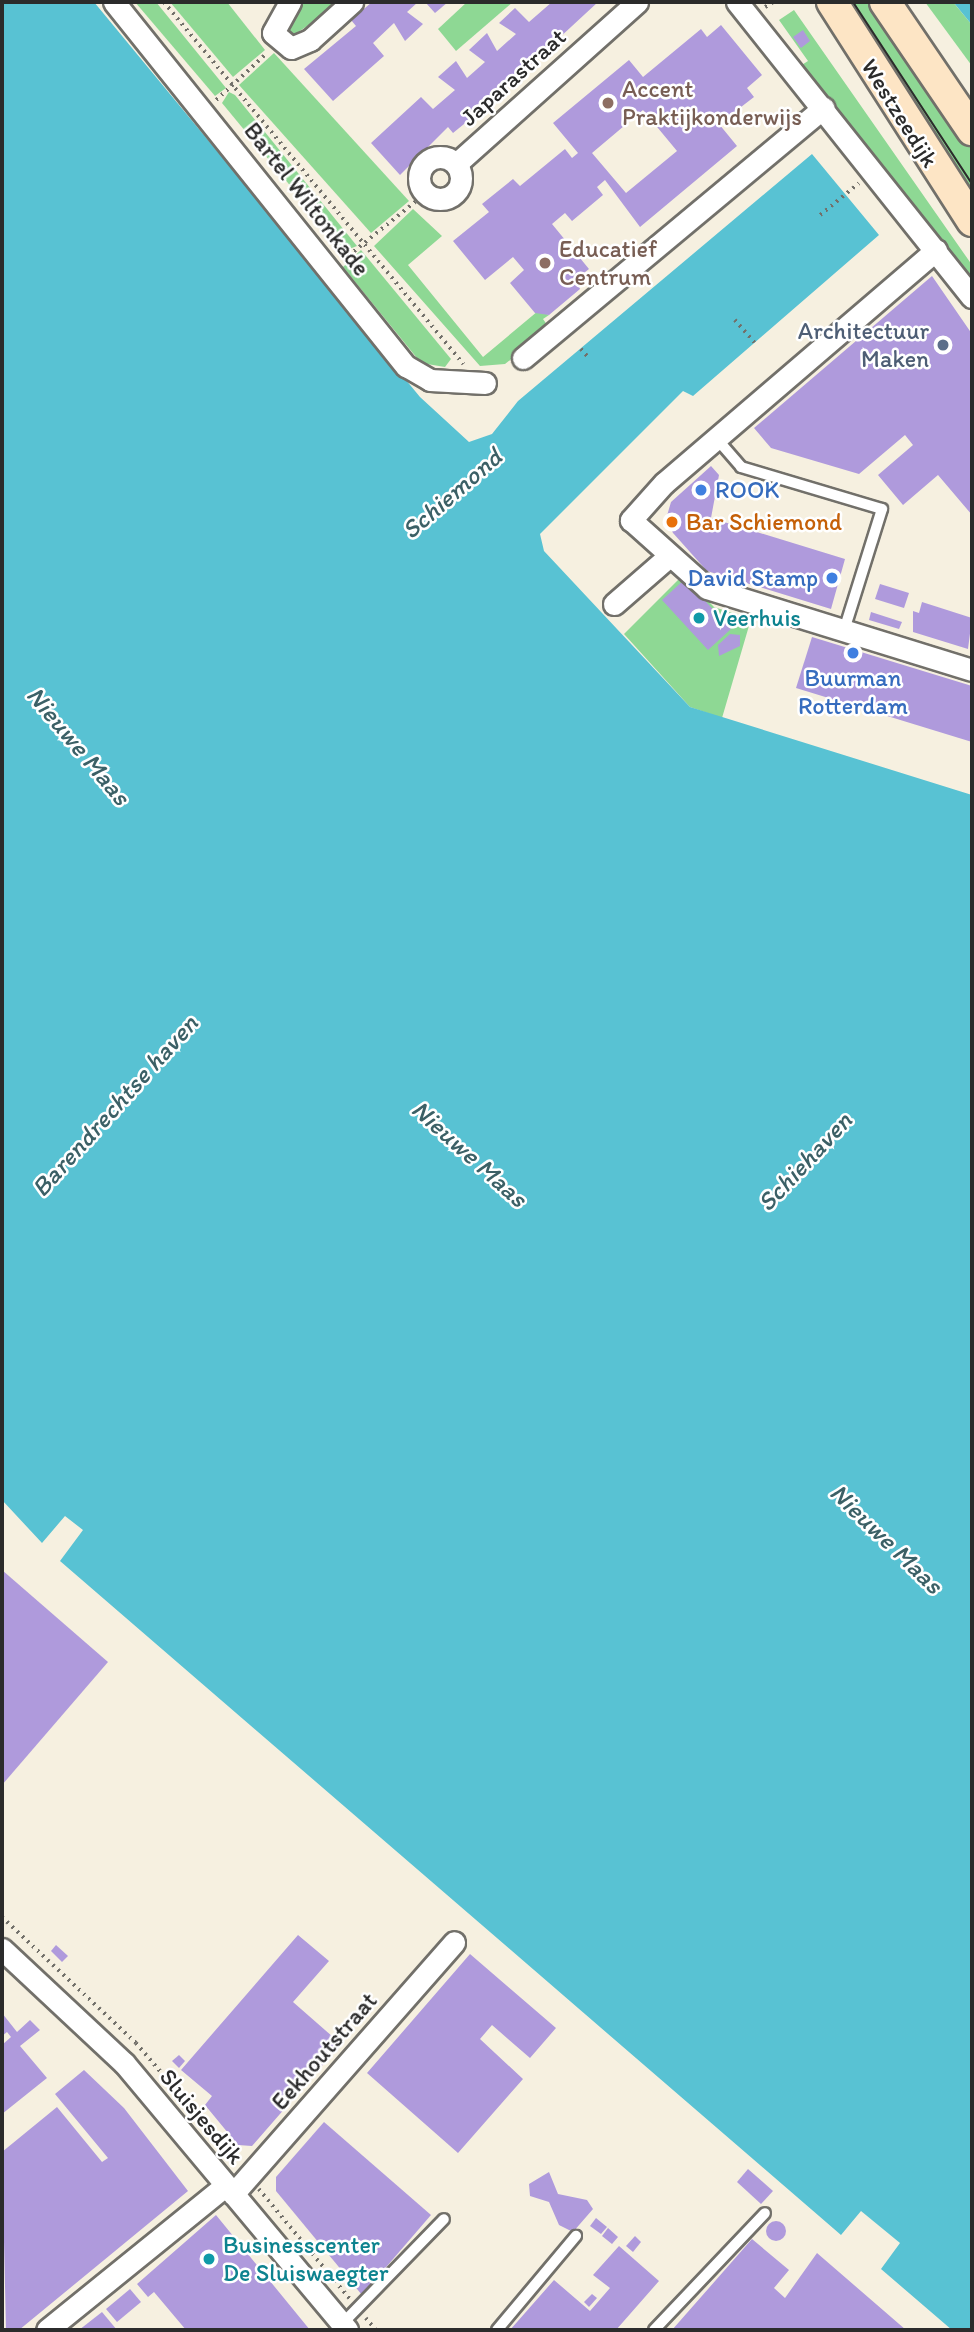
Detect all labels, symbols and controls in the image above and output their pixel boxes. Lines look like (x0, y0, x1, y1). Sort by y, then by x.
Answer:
street label: Japarastraat (454, 22, 572, 132)
street label: Westzeedijk (855, 53, 945, 173)
place label: Accent Praktijkonderwijs (622, 75, 802, 131)
marker: Accent Praktijkonderwijs (600, 95, 616, 111)
street label: Bartel Wiltonkade (238, 116, 376, 282)
place label: Educatief Centrum (559, 235, 657, 291)
marker: Educatief Centrum (537, 255, 553, 271)
place label: Architectuur Maken (798, 317, 929, 373)
marker: Architectuur Maken (935, 337, 951, 353)
water label: Schiemond (395, 442, 509, 546)
place label: ROOK (715, 476, 779, 504)
marker: ROOK (693, 482, 709, 498)
place label: Bar Schiemond (686, 508, 842, 536)
marker: Bar Schiemond (664, 514, 680, 530)
place label: David Stamp (687, 564, 818, 592)
marker: David Stamp (824, 570, 840, 586)
place label: Veerhuis (713, 604, 801, 632)
marker: Veerhuis (691, 610, 707, 626)
marker: Buurman Rotterdam (845, 645, 861, 661)
place label: Buurman Rotterdam (798, 664, 908, 720)
water label: Nieuwe Maas (19, 680, 137, 812)
water label: Barendrechtse haven (25, 1008, 205, 1204)
water label: Nieuwe Maas (405, 1094, 533, 1214)
water label: Schiehaven (751, 1106, 859, 1218)
water label: Nieuwe Maas (823, 1477, 949, 1601)
street label: Eekhoutstraat (265, 1986, 383, 2116)
street label: Sluisjesdijk (154, 2062, 250, 2170)
place label: Businesscenter De Sluiswaegter (223, 2231, 389, 2287)
marker: Businesscenter De Sluiswaegter (201, 2251, 217, 2267)

